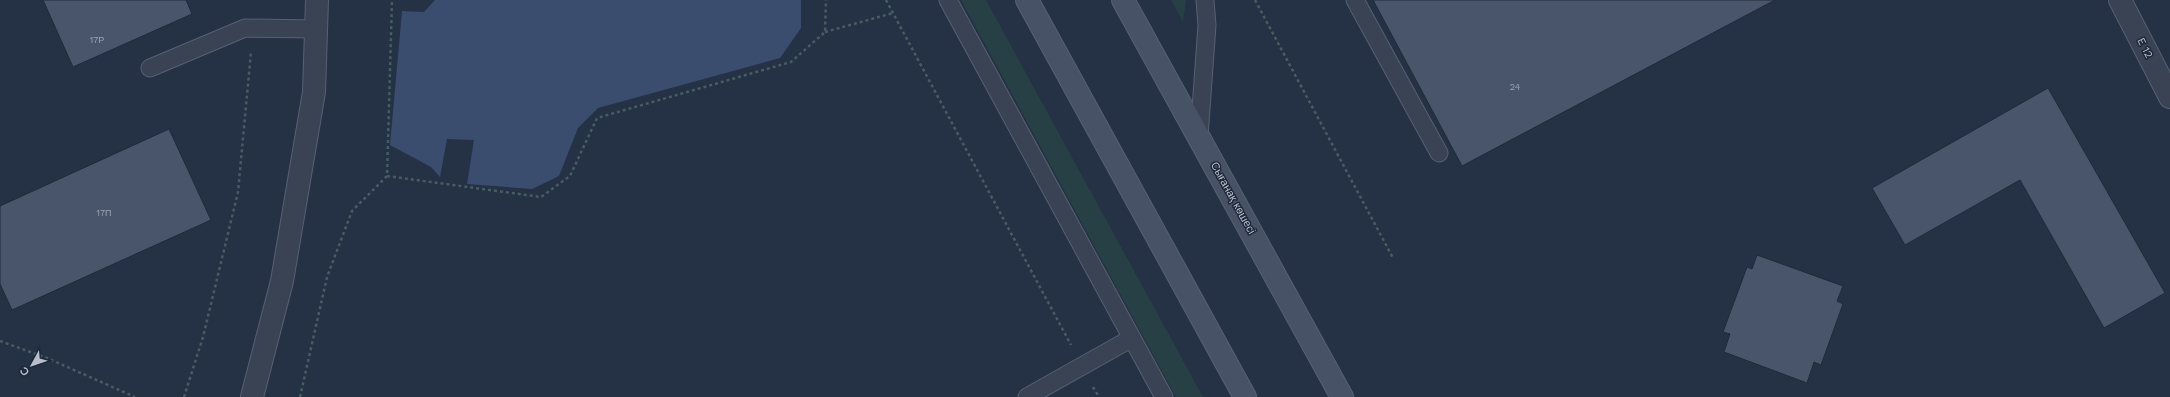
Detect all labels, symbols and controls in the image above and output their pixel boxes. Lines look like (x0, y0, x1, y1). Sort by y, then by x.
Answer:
house number: 17Р (90, 35, 104, 45)
street label: E 12 (2134, 36, 2156, 60)
house number: 24 (1510, 82, 1521, 92)
street label: Сығанақ көшесі (1208, 160, 1258, 236)
house number: 17П (96, 208, 112, 218)
north arrow (12, 345, 52, 385)
text: С (17, 364, 32, 378)

